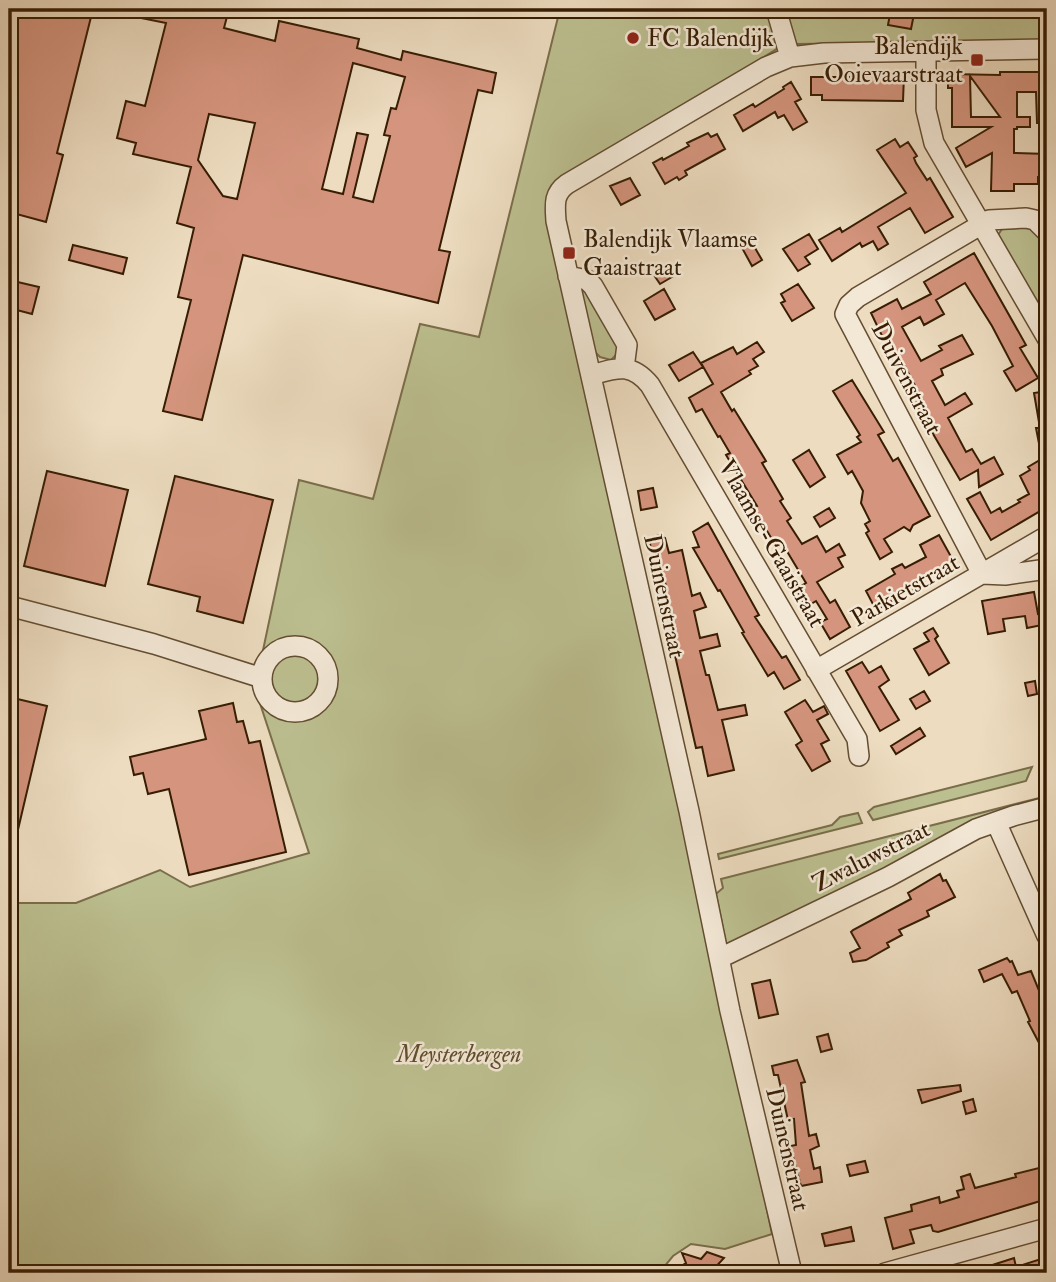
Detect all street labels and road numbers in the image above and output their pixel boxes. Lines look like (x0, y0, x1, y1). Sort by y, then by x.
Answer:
street label: Duivenstraat (864, 317, 949, 440)
street label: Vlaamse-Gaaistraat (711, 454, 832, 633)
street label: Duinenstraat (636, 531, 693, 661)
street label: Parkietstraat (845, 547, 965, 634)
street label: Zwaluwstraat (807, 813, 935, 899)
street label: Duinenstraat (758, 1084, 817, 1214)

